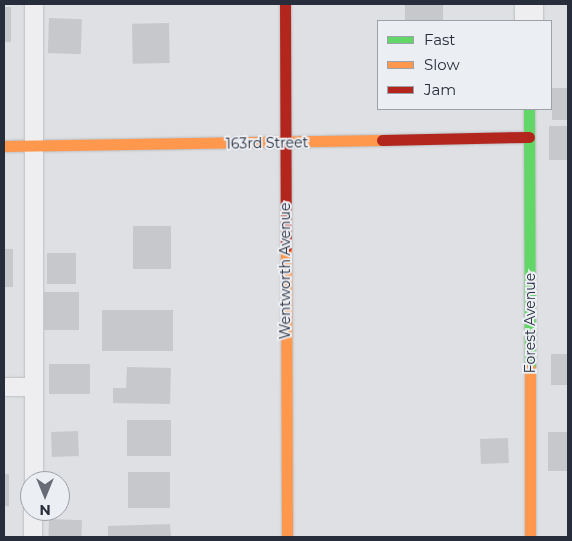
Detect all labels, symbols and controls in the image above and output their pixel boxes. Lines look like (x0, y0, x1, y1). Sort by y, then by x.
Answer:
legend (377, 20, 552, 110)
text: Fast (424, 30, 455, 49)
text: Slow (424, 55, 460, 74)
text: Jam (424, 80, 456, 99)
street label: 163rd Street (226, 134, 308, 152)
street label: Wentworth Avenue (277, 203, 293, 339)
street label: Forest Avenue (522, 273, 538, 373)
north arrow (20, 471, 70, 521)
text: N (39, 501, 51, 519)

